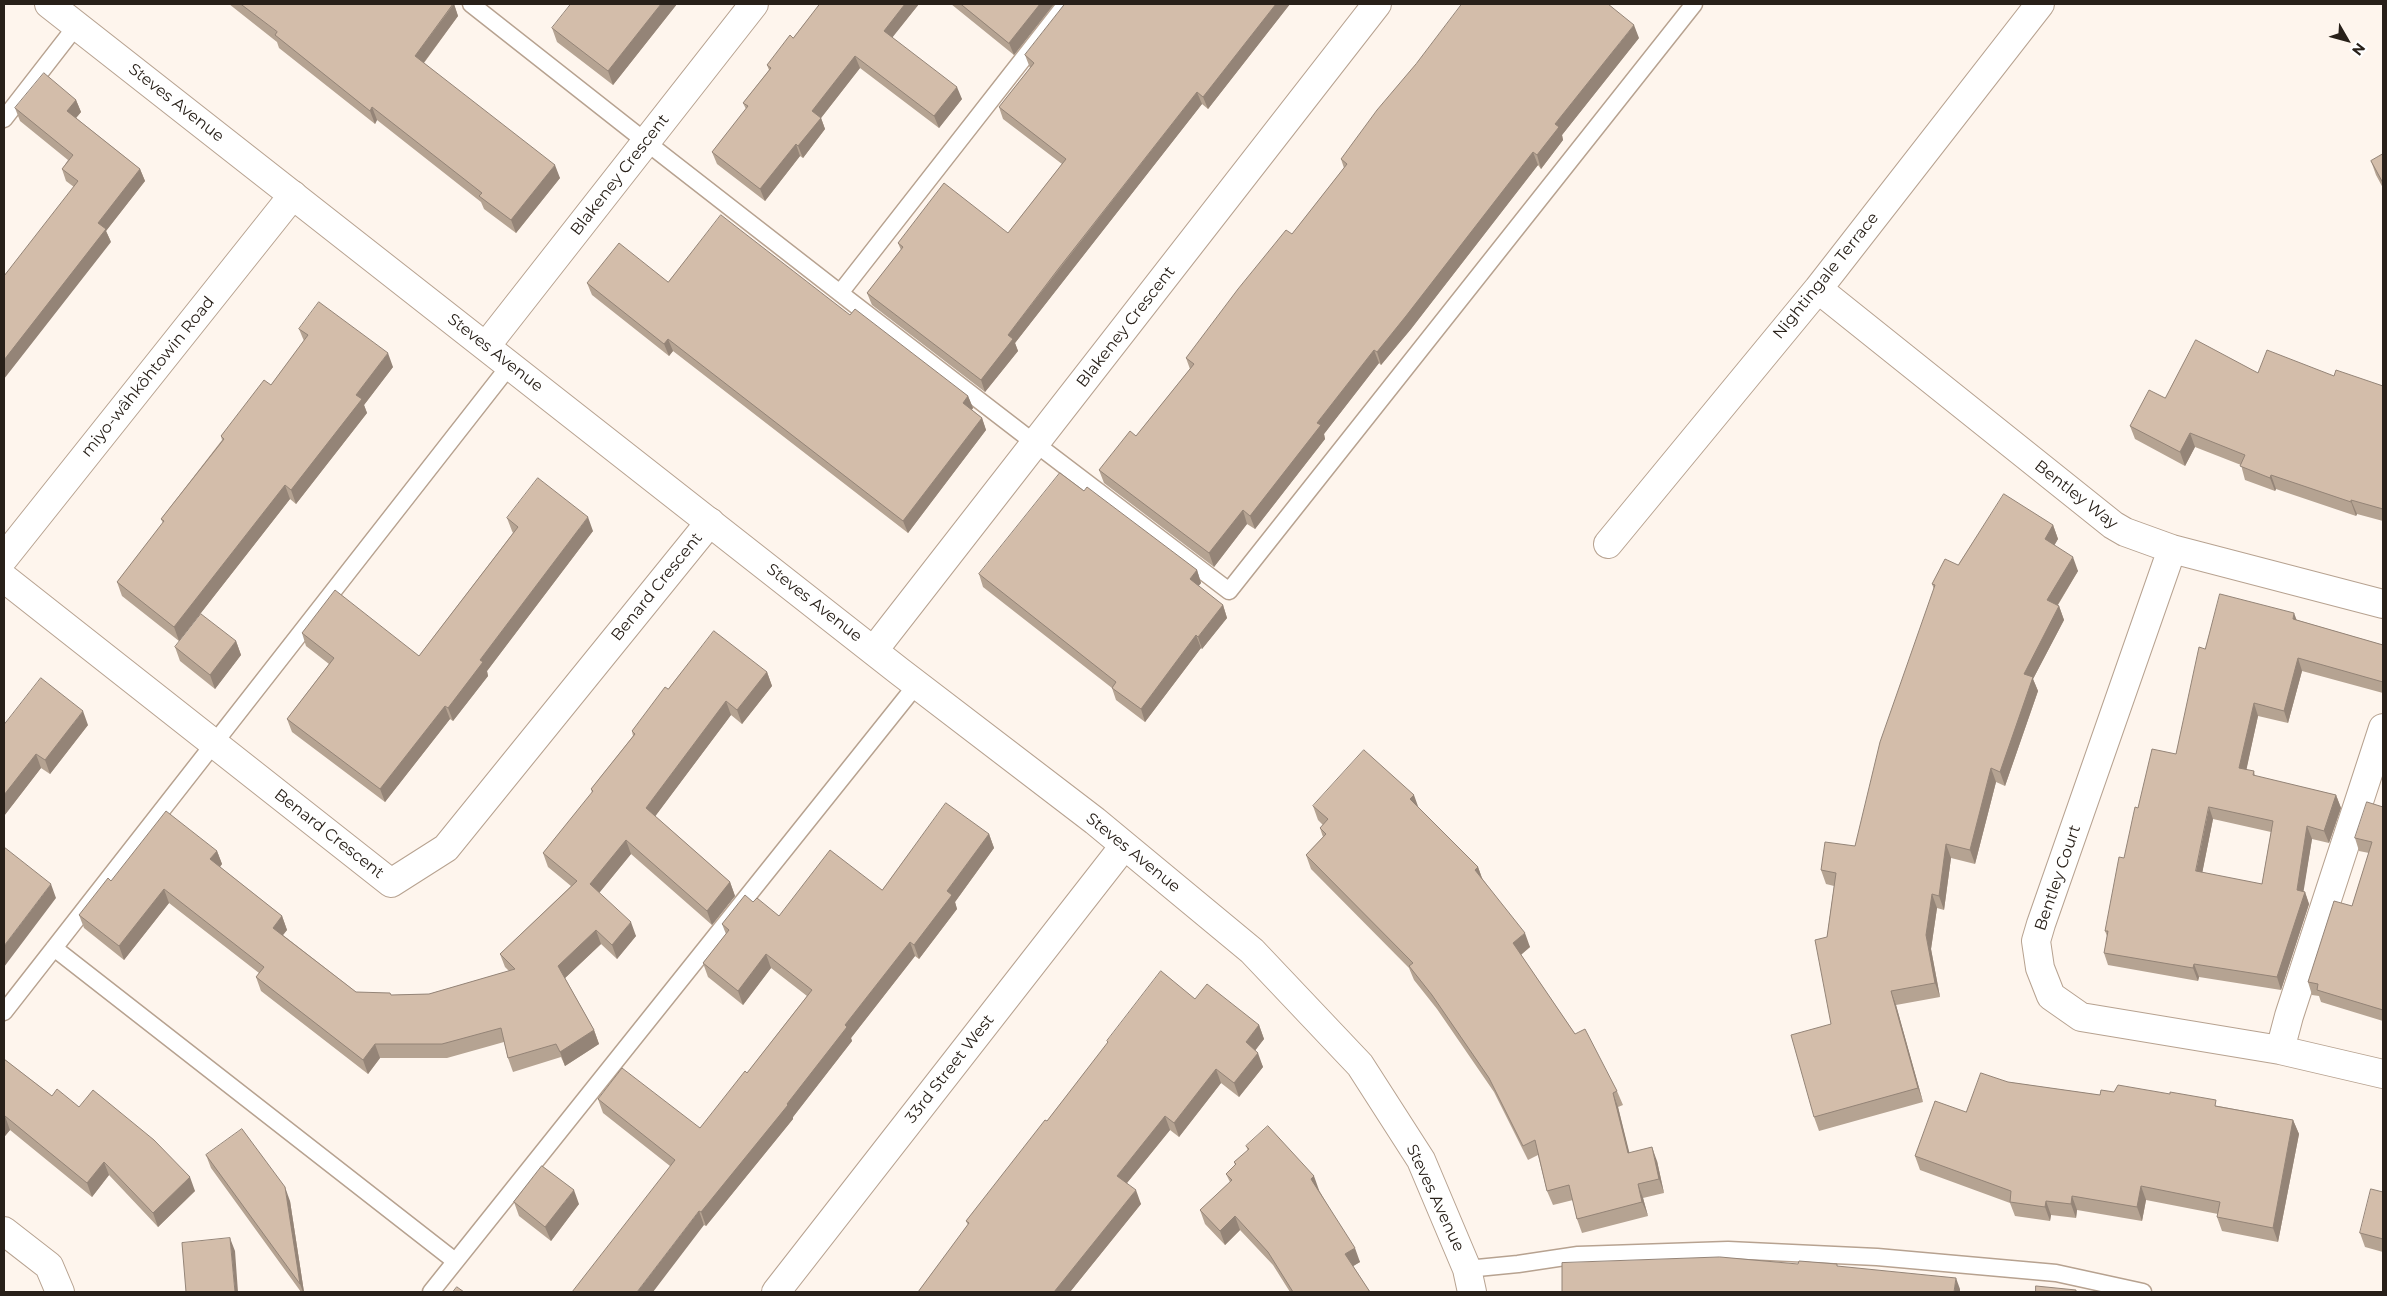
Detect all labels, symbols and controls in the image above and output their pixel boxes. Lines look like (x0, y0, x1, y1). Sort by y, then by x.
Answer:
north arrow (2322, 15, 2372, 65)
text: N (2348, 39, 2369, 59)
street label: Steves Avenue (124, 60, 228, 146)
street label: Blakeney Crescent (567, 110, 673, 240)
street label: Nightingale Terrace (1769, 209, 1883, 343)
street label: Blakeney Crescent (1073, 262, 1179, 392)
street label: miyo-wâhkôhtowin Road (77, 293, 219, 461)
street label: Steves Avenue (443, 310, 547, 396)
street label: Bentley Way (2031, 457, 2121, 533)
street label: Benard Crescent (607, 529, 707, 645)
street label: Steves Avenue (762, 560, 866, 646)
street label: Benard Crescent (270, 785, 388, 883)
street label: Steves Avenue (1082, 809, 1184, 897)
street label: Bentley Court (2031, 823, 2085, 933)
street label: 33rd Street West (902, 1011, 998, 1127)
street label: Steves Avenue (1402, 1141, 1468, 1255)

